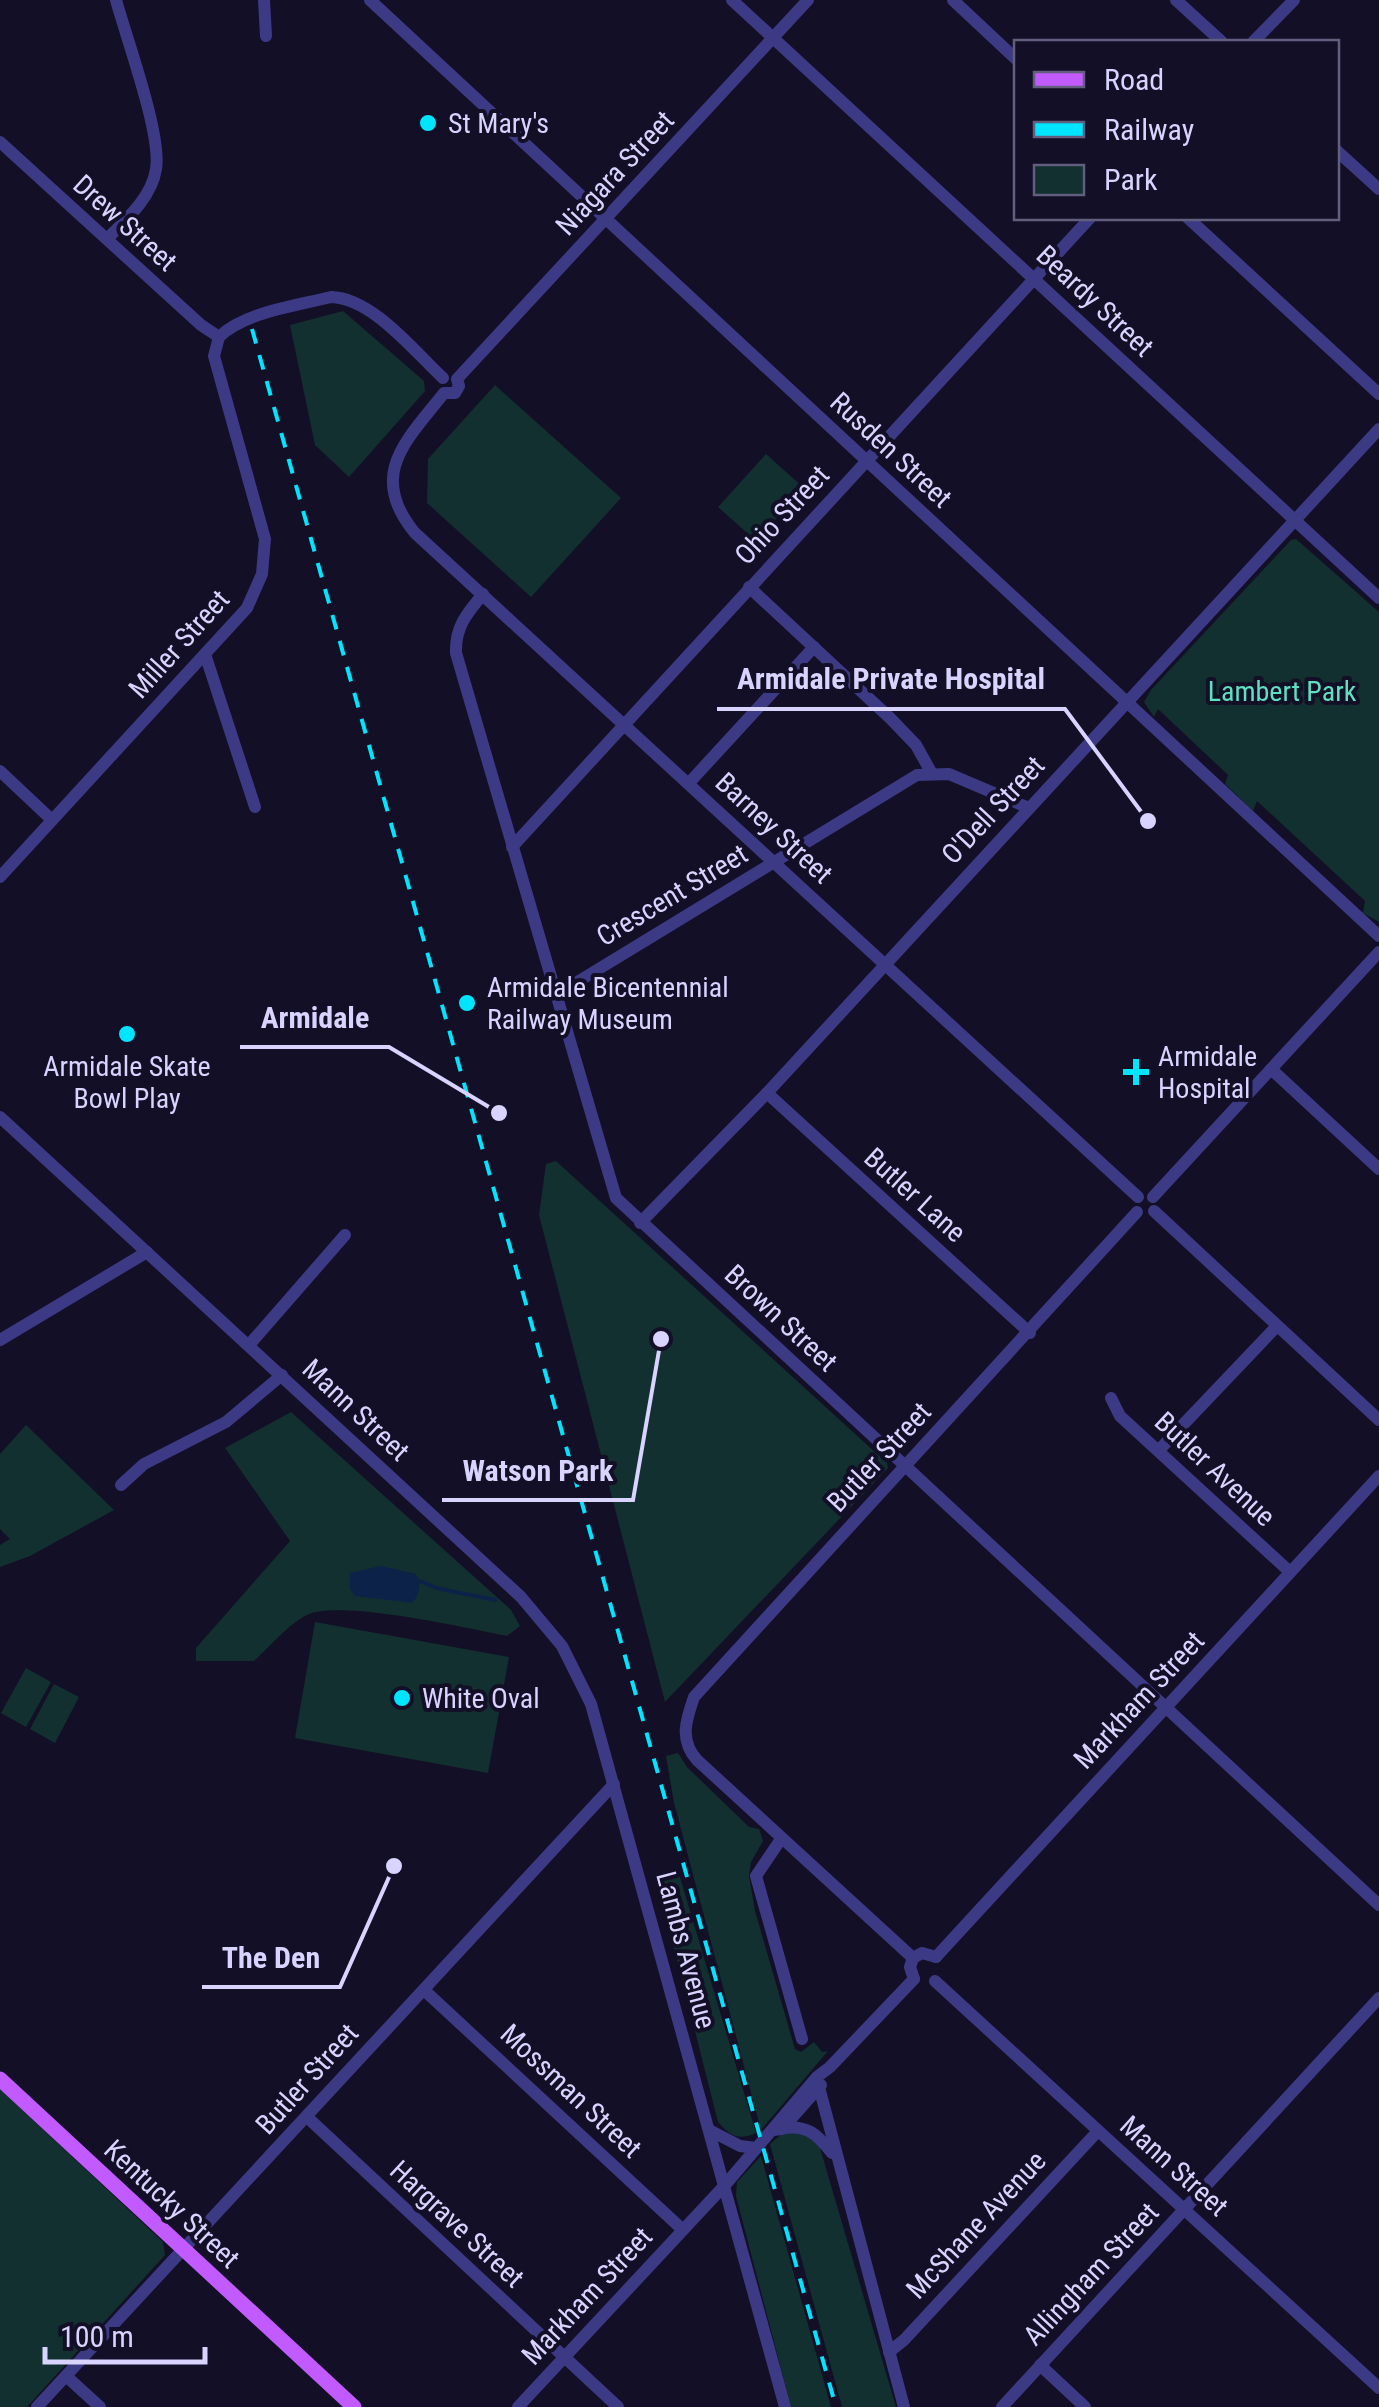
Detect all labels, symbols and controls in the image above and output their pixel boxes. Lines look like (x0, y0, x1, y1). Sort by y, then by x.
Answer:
legend (1014, 40, 1339, 220)
text: Road (1104, 62, 1164, 97)
street label: Niagara Street (549, 104, 681, 242)
place label: St Mary's (448, 107, 549, 140)
marker: St Mary's (417, 112, 439, 134)
text: Railway (1104, 112, 1194, 147)
text: Park (1104, 162, 1158, 197)
street label: Drew Street (67, 168, 183, 278)
street label: Beardy Street (1030, 239, 1160, 363)
street label: Rusden Street (824, 385, 958, 515)
street label: Ohio Street (728, 459, 836, 571)
street label: Miller Street (122, 583, 236, 705)
callout: Armidale Private Hospital (717, 649, 1065, 709)
text: Armidale Private Hospital (737, 661, 1045, 696)
park label: Lambert Park (1208, 675, 1357, 708)
street label: O'Dell Street (935, 749, 1051, 871)
street label: Barney Street (709, 766, 839, 890)
street label: Crescent Street (591, 837, 753, 953)
place label: Armidale Bicentennial Railway Museum (487, 971, 729, 1036)
callout: Armidale (240, 987, 389, 1047)
marker: Armidale Bicentennial Railway Museum (456, 992, 478, 1014)
text: Armidale (261, 1000, 369, 1035)
marker: Armidale Skate Bowl Play (116, 1023, 138, 1045)
place label: Armidale Hospital (1158, 1040, 1257, 1105)
place label: Armidale Skate Bowl Play (43, 1050, 211, 1115)
marker: Armidale Hospital (1123, 1059, 1149, 1085)
street label: Butler Lane (858, 1141, 972, 1249)
street label: Brown Street (718, 1258, 844, 1378)
street label: Mann Street (296, 1352, 416, 1468)
street label: Butler Street (820, 1396, 938, 1518)
street label: Butler Avenue (1148, 1405, 1282, 1533)
callout: Watson Park (442, 1440, 633, 1500)
text: Watson Park (463, 1453, 614, 1488)
street label: Markham Street (1067, 1624, 1211, 1776)
place label: White Oval (422, 1682, 540, 1715)
marker: White Oval (391, 1687, 413, 1709)
street label: Lambs Avenue (649, 1868, 723, 2032)
callout: The Den (202, 1927, 340, 1987)
text: The Den (222, 1940, 320, 1975)
street label: Butler Street (249, 2017, 365, 2141)
street label: Mossman Street (494, 2017, 648, 2165)
street label: Mann Street (1113, 2109, 1235, 2223)
street label: Kentucky Street (98, 2133, 246, 2275)
street label: McShane Avenue (899, 2145, 1053, 2305)
street label: Hargrave Street (383, 2154, 531, 2294)
street label: Allingham Street (1017, 2196, 1165, 2352)
street label: Markham Street (515, 2220, 659, 2372)
scale bar (45, 2302, 205, 2364)
text: 100 m (60, 2319, 134, 2354)

